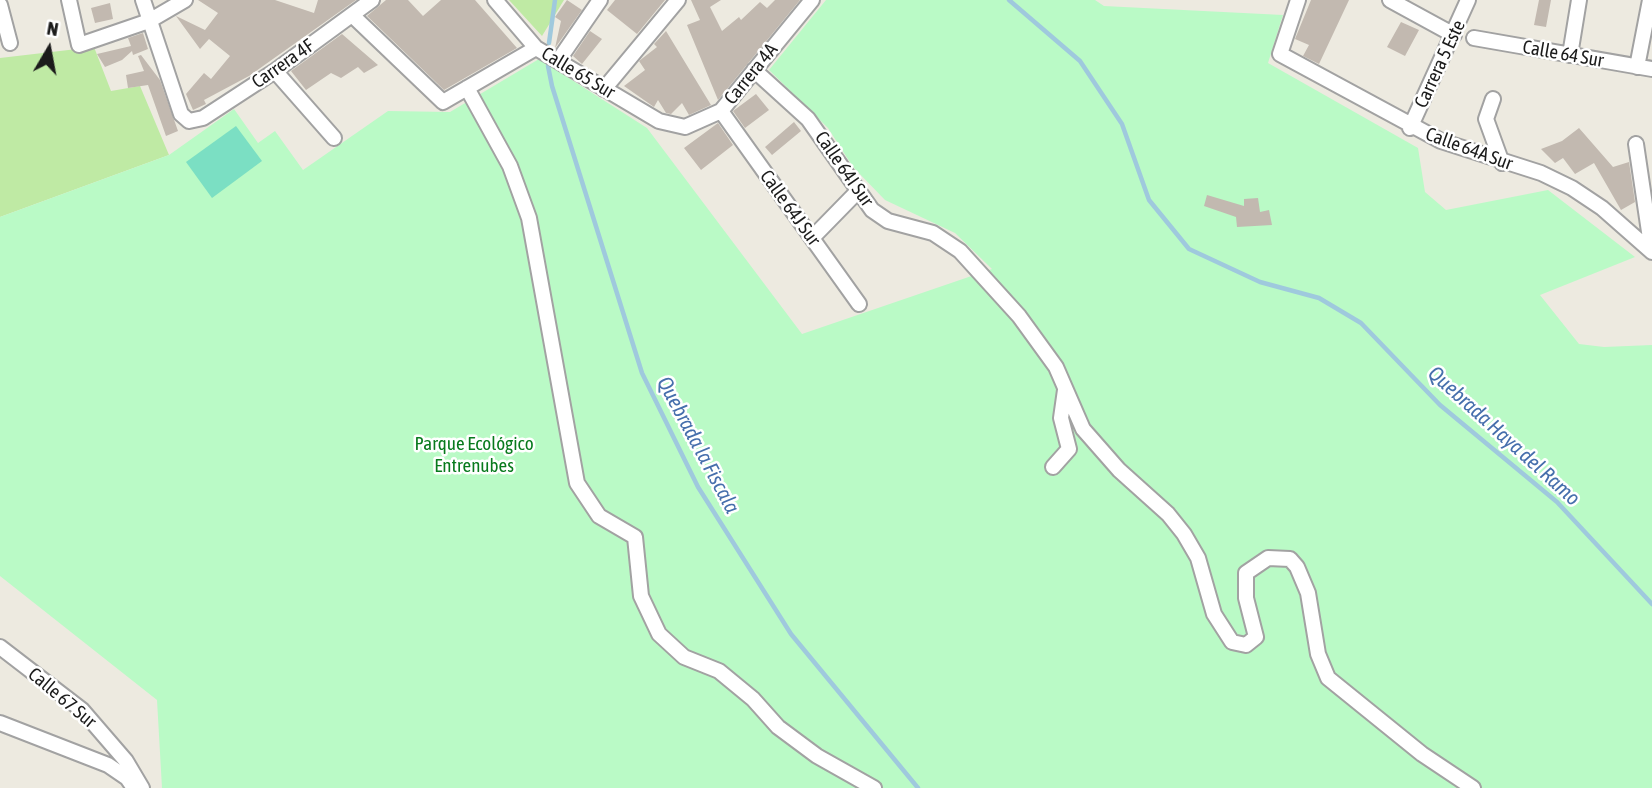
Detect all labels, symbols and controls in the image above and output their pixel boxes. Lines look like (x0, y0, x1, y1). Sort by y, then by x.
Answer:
north arrow (14, 14, 84, 84)
text: N (45, 17, 60, 40)
street label: Carrera 5 Este (1410, 17, 1470, 111)
street label: Carrera 4F (248, 34, 318, 94)
street label: Calle 64 Sur (1521, 36, 1605, 72)
street label: Carrera 4A (719, 39, 783, 109)
street label: Calle 65 Sur (537, 42, 619, 104)
street label: Calle 64A Sur (1422, 123, 1516, 175)
street label: Calle 64I Sur (810, 127, 878, 211)
street label: Calle 64J Sur (755, 166, 825, 250)
water label: Quebrada Haya del Ramo (1423, 361, 1585, 511)
water label: Quebrada la Fiscala (651, 372, 745, 518)
park label: Parque Ecológico Entrenubes (414, 433, 534, 477)
street label: Calle 67 Sur (23, 663, 101, 733)

